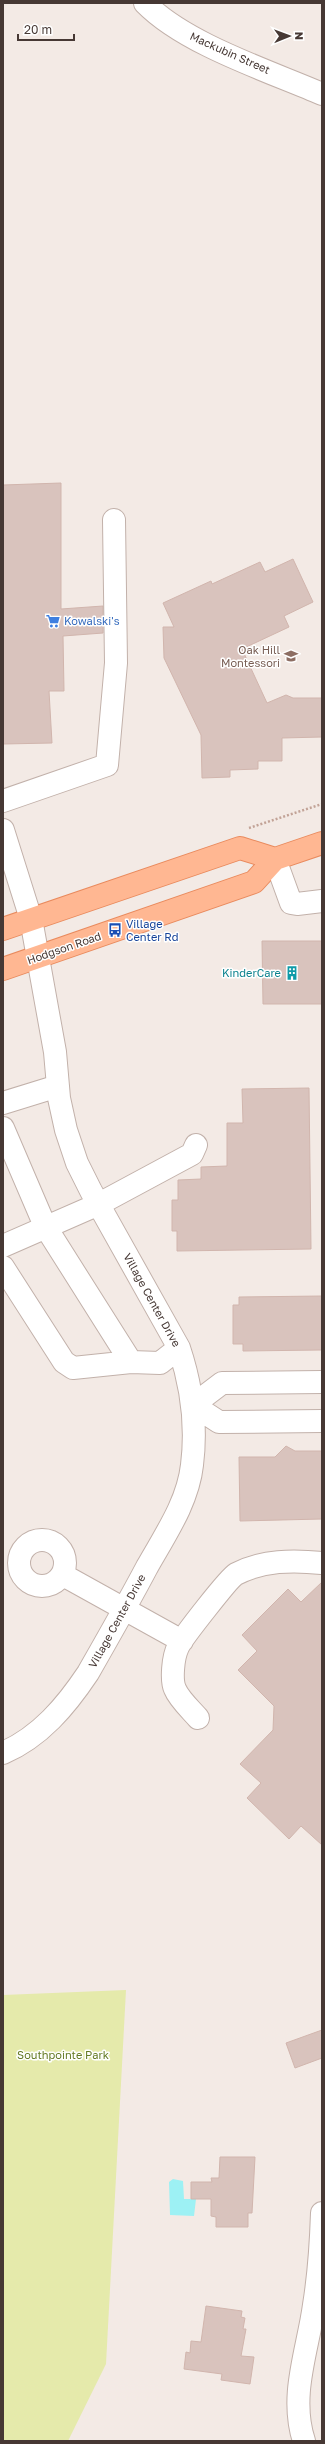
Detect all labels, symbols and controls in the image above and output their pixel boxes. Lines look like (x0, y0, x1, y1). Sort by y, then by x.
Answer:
scale bar (18, 16, 74, 42)
north arrow (269, 16, 309, 56)
text: 20 m (24, 22, 52, 37)
street label: Mackubin Street (188, 29, 272, 76)
text: N (293, 32, 306, 40)
supermarket icon: Kowalski's (45, 613, 61, 629)
place label: Kowalski's (64, 614, 120, 627)
place label: Oak Hill Montessori (221, 643, 280, 669)
school or university icon: Oak Hill Montessori (283, 648, 299, 664)
place label: Village Center Rd (126, 917, 178, 943)
bus stop icon: Village Center Rd (107, 922, 123, 938)
street label: Hodgson Road (25, 929, 103, 966)
building icon: KinderCare (284, 965, 300, 981)
place label: KinderCare (222, 966, 281, 979)
street label: Village Center Drive (121, 1251, 184, 1349)
street label: Village Center Drive (85, 1572, 148, 1670)
park label: Southpointe Park (17, 2048, 109, 2061)

